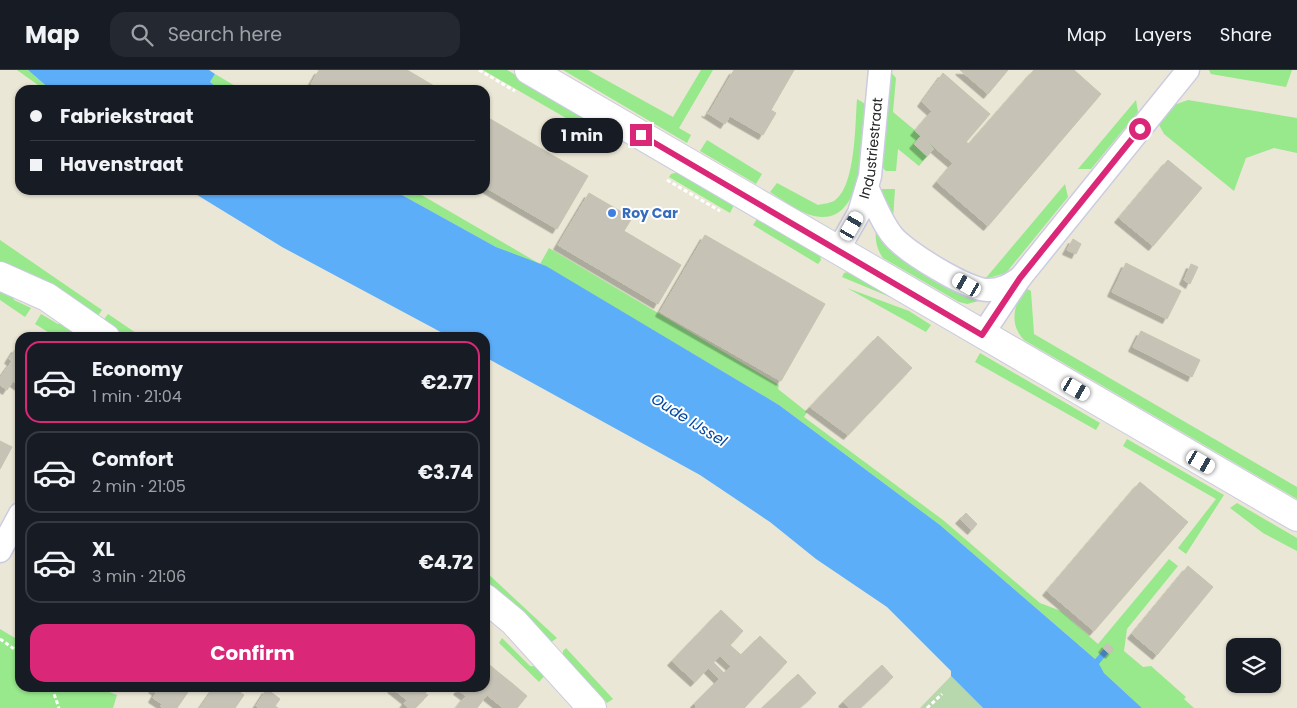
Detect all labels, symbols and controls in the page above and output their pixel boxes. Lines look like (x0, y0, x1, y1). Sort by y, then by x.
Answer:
search box (110, 12, 460, 57)
text: Map (25, 18, 80, 51)
icon: search (128, 21, 156, 49)
text: Search here (168, 21, 282, 48)
text: Map (1067, 22, 1107, 47)
text: Layers (1135, 22, 1192, 47)
text: Share (1220, 22, 1272, 47)
street label: Industriestraat (854, 96, 887, 201)
text: Fabriekstraat (60, 103, 193, 130)
callout: 1 min (541, 118, 624, 152)
route start (1129, 118, 1151, 140)
text: 1 min (561, 124, 603, 147)
route end (630, 124, 652, 146)
text: Havenstraat (60, 151, 183, 178)
place label: Roy Car (622, 203, 678, 223)
marker: Roy Car (606, 207, 618, 219)
car (838, 209, 865, 243)
car (950, 271, 983, 299)
text: Economy (92, 356, 183, 383)
icon: car (32, 360, 77, 405)
text: €2.77 (421, 369, 473, 396)
car (1059, 375, 1092, 403)
text: 1 min · 21:04 (92, 385, 182, 408)
water label: Oude IJssel (647, 388, 731, 451)
text: Comfort (92, 446, 174, 473)
car (1184, 448, 1217, 476)
icon: car (32, 450, 77, 495)
text: €3.74 (418, 459, 473, 486)
text: 2 min · 21:05 (92, 475, 186, 498)
text: XL (92, 536, 115, 563)
icon: car (32, 540, 77, 585)
text: €4.72 (419, 549, 473, 576)
text: 3 min · 21:06 (92, 565, 186, 588)
button: Confirm (30, 624, 475, 682)
map controls (1226, 638, 1281, 693)
button: layers (1226, 638, 1281, 693)

